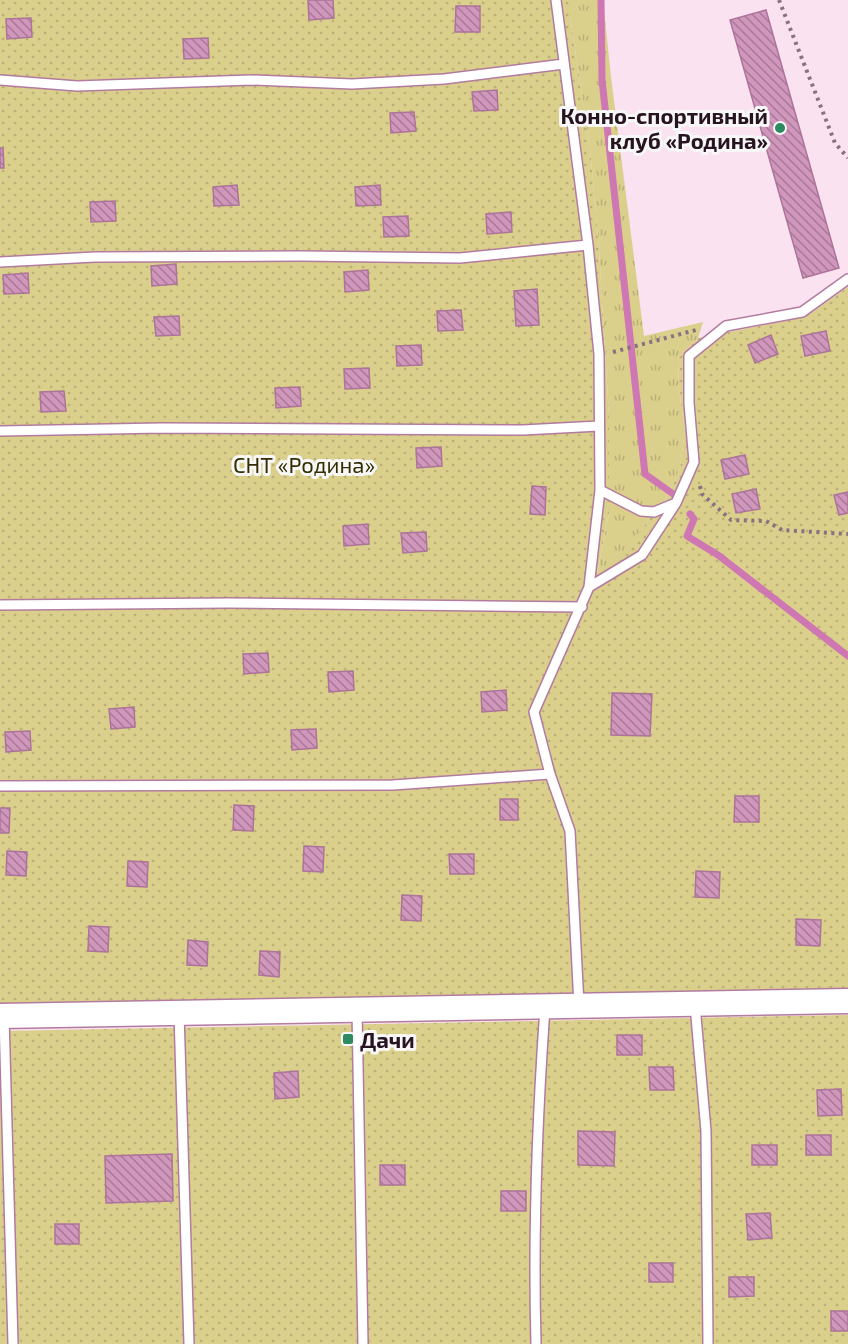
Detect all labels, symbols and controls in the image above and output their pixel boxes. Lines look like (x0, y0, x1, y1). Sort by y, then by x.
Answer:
place label: Конно-спортивный клуб «Родина» (560, 102, 768, 153)
marker: Конно-спортивный клуб «Родина» (773, 121, 787, 135)
park label: СНТ «Родина» (233, 451, 375, 477)
place label: Дачи (360, 1026, 415, 1052)
marker: Дачи (341, 1032, 355, 1046)

